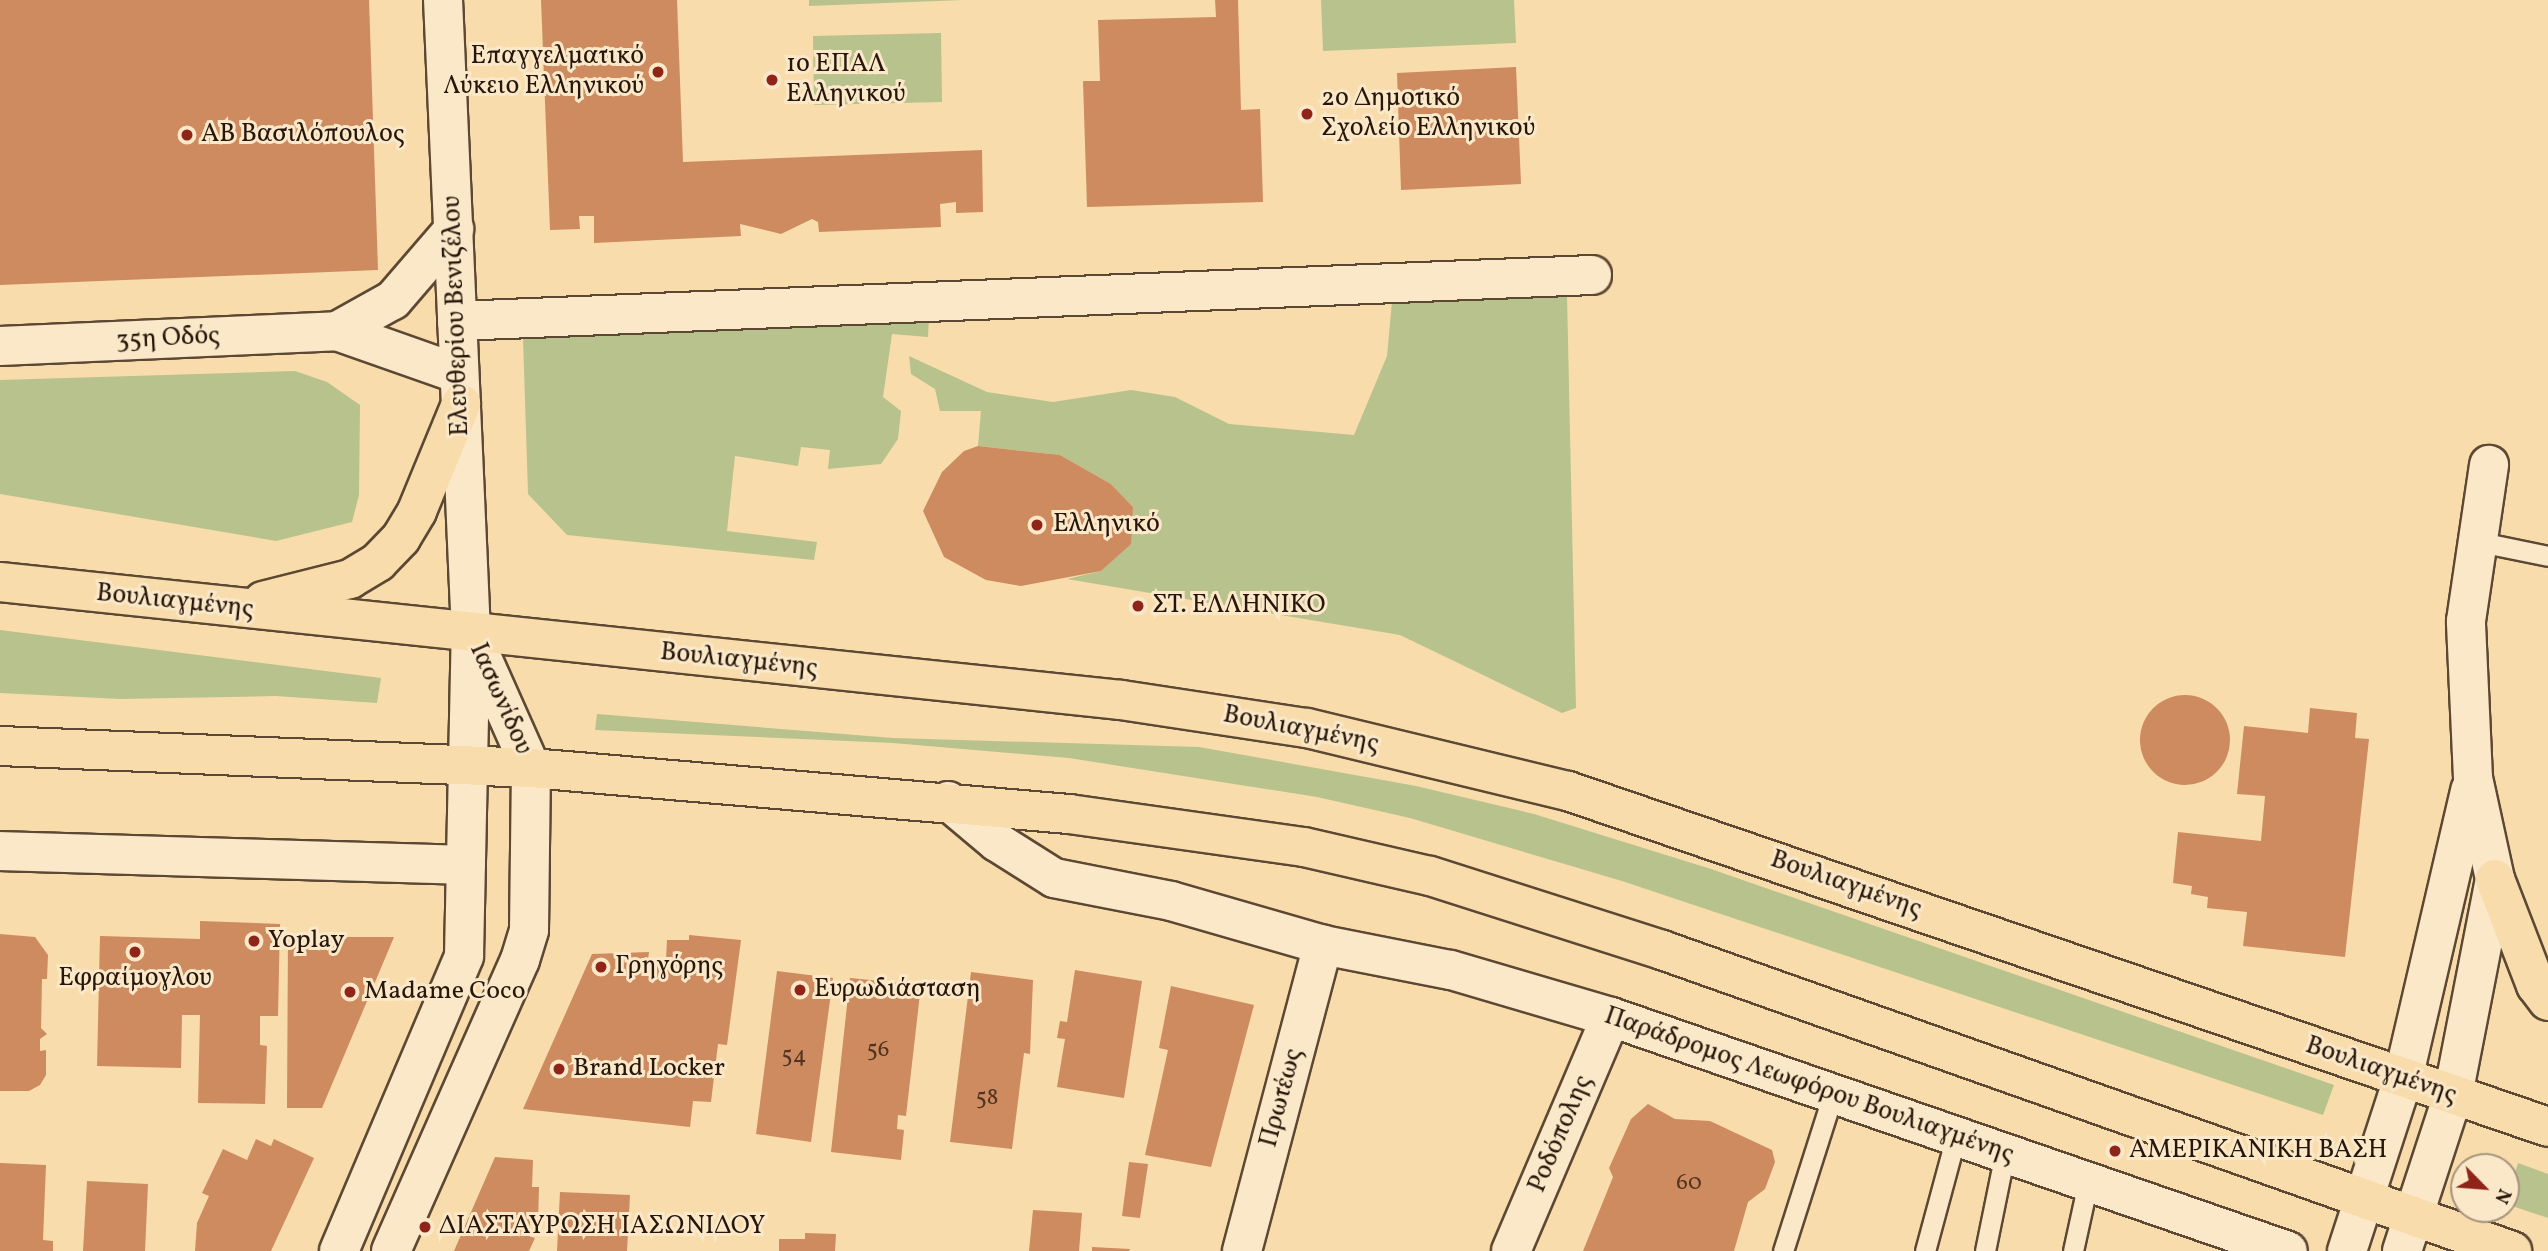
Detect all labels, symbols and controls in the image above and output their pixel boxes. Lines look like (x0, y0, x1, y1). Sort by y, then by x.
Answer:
place label: Επαγγελματικό Λύκειο Ελληνικού (443, 41, 644, 102)
place label: 1ο ΕΠΑΛ Ελληνικού (786, 49, 905, 110)
marker: Επαγγελματικό Λύκειο Ελληνικού (650, 64, 666, 80)
marker: 1ο ΕΠΑΛ Ελληνικού (764, 72, 780, 88)
place label: 2ο Δημοτικό Σχολείο Ελληνικού (1321, 83, 1535, 144)
marker: 2ο Δημοτικό Σχολείο Ελληνικού (1299, 106, 1315, 122)
place label: ΑΒ Βασιλόπουλος (201, 119, 405, 151)
marker: ΑΒ Βασιλόπουλος (179, 127, 195, 143)
street label: Ελευθερίου Βενιζέλου (437, 195, 477, 437)
street label: 35η Οδός (115, 321, 221, 357)
place label: Ελληνικό (1053, 509, 1160, 541)
marker: Ελληνικό (1027, 515, 1047, 535)
street label: Βουλιαγμένης (95, 578, 255, 626)
place label: ΣΤ. ΕΛΛΗΝΙΚΟ (1152, 590, 1326, 622)
marker: ΣΤ. ΕΛΛΗΝΙΚΟ (1130, 598, 1146, 614)
street label: Βουλιαγμένης (659, 637, 819, 685)
street label: Ιασωνίδου (462, 638, 538, 760)
street label: Βουλιαγμένης (1220, 700, 1382, 760)
street label: Βουλιαγμένης (1766, 844, 1926, 926)
place label: Yoplay (268, 925, 345, 957)
marker: Yoplay (246, 933, 262, 949)
marker: Εφραίμογλου (127, 944, 143, 960)
place label: Γρηγόρης (615, 951, 723, 983)
marker: Γρηγόρης (593, 959, 609, 975)
place label: Εφραίμογλου (58, 963, 212, 995)
place label: Ευρωδιάσταση (814, 974, 981, 1006)
place label: Madame Coco (364, 976, 526, 1008)
marker: Ευρωδιάσταση (792, 982, 808, 998)
marker: Madame Coco (342, 984, 358, 1000)
street label: Παράδρομος Λεωφόρου Βουλιαγμένης (1600, 1001, 2018, 1171)
street label: Βουλιαγμένης (2301, 1030, 2461, 1112)
house number: 56 (867, 1036, 889, 1064)
house number: 54 (782, 1042, 806, 1070)
street label: Πρωτέως (1254, 1045, 1310, 1151)
place label: Brand Locker (573, 1053, 725, 1085)
marker: Brand Locker (551, 1061, 567, 1077)
street label: Ροδόπολης (1522, 1070, 1600, 1198)
house number: 58 (976, 1084, 998, 1112)
place label: ΑΜΕΡΙΚΑΝΙΚΗ ΒΑΣΗ (2129, 1135, 2387, 1167)
marker: ΑΜΕΡΙΚΑΝΙΚΗ ΒΑΣΗ (2107, 1143, 2123, 1159)
north arrow (2450, 1153, 2520, 1223)
house number: 60 (1676, 1169, 1702, 1197)
text: N (2488, 1184, 2517, 1208)
place label: ΔΙΑΣΤΑΥΡΩΣΗ ΙΑΣΩΝΙΔΟΥ (439, 1211, 765, 1243)
marker: ΔΙΑΣΤΑΥΡΩΣΗ ΙΑΣΩΝΙΔΟΥ (417, 1219, 433, 1235)

